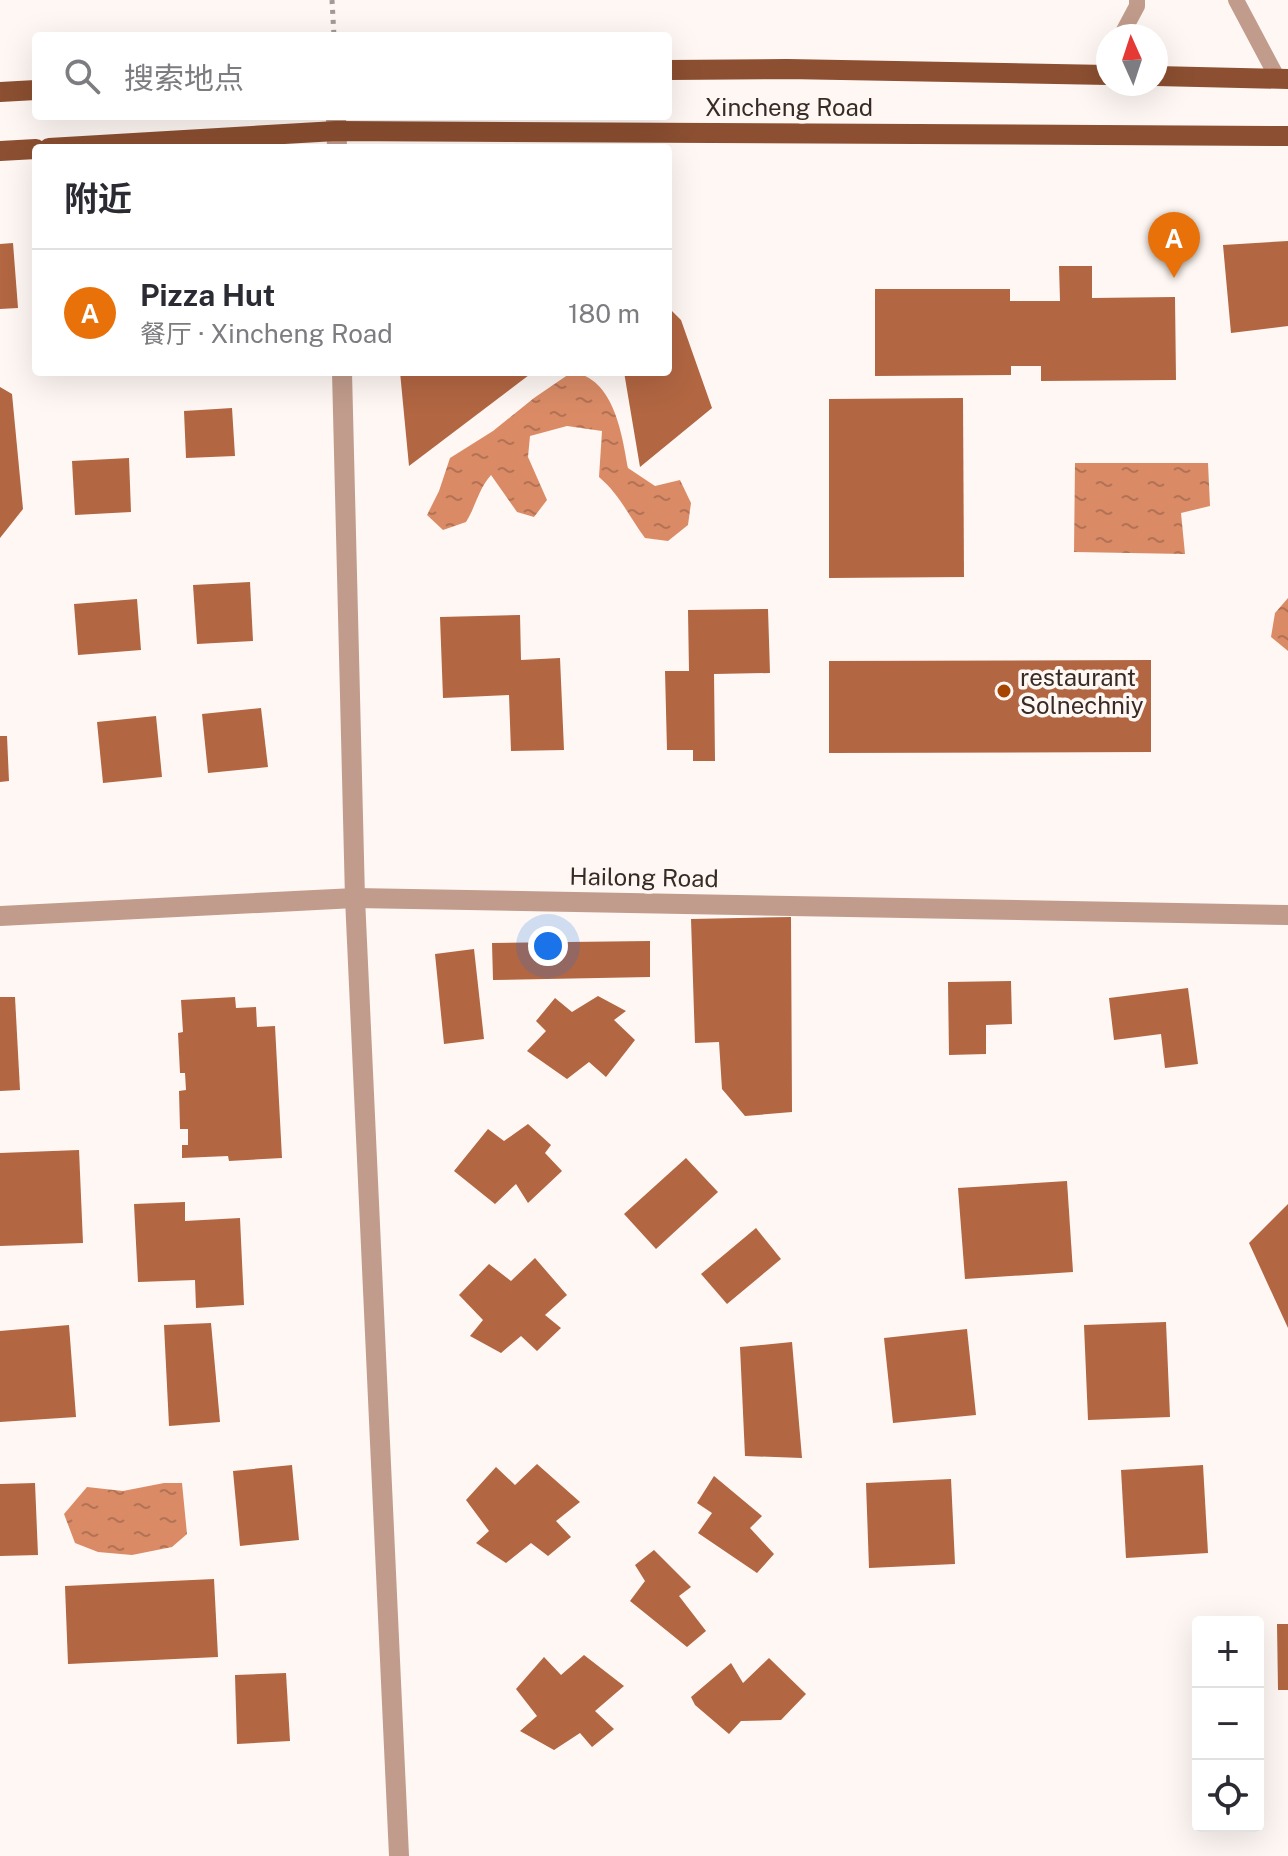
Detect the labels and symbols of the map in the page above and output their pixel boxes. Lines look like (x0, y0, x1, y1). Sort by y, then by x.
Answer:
north arrow (1096, 24, 1168, 96)
street label: Xincheng Road (705, 93, 873, 121)
pin: A (1148, 212, 1200, 278)
place label: restaurant Solnechniy (1020, 663, 1144, 719)
marker: restaurant Solnechniy (995, 682, 1013, 700)
street label: Hailong Road (569, 862, 719, 892)
your location (528, 926, 568, 966)

